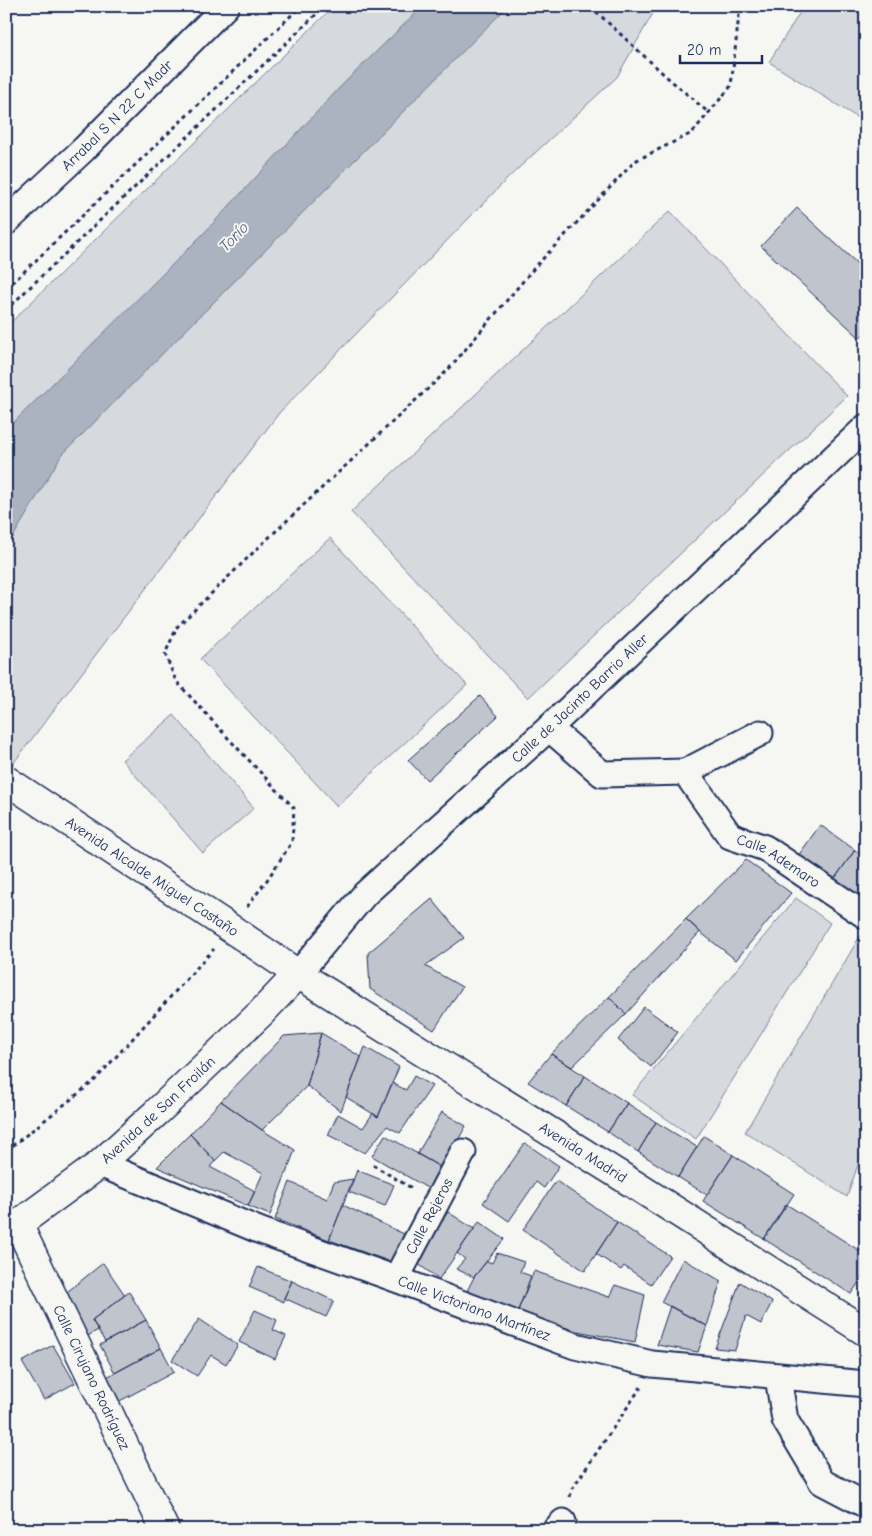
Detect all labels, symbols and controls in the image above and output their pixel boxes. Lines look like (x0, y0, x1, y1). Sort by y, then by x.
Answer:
scale bar (680, 32, 762, 64)
text: 20 m (687, 41, 721, 59)
street label: Arrabal S N 22 C Madr (58, 56, 176, 174)
water label: Torío (216, 219, 252, 255)
street label: Calle de Jacinto Barrio Aller (508, 630, 652, 767)
street label: Avenida Alcalde Miguel Castaño (62, 813, 242, 940)
street label: Calle Ademaro (734, 830, 824, 892)
street label: Avenida de San Froilán (97, 1052, 219, 1168)
street label: Avenida Madrid (536, 1118, 630, 1187)
street label: Calle Rejeros (402, 1175, 457, 1257)
street label: Calle Victoriano Martínez (395, 1272, 553, 1345)
street label: Calle Cirujano Rodríguez (49, 1302, 134, 1453)

